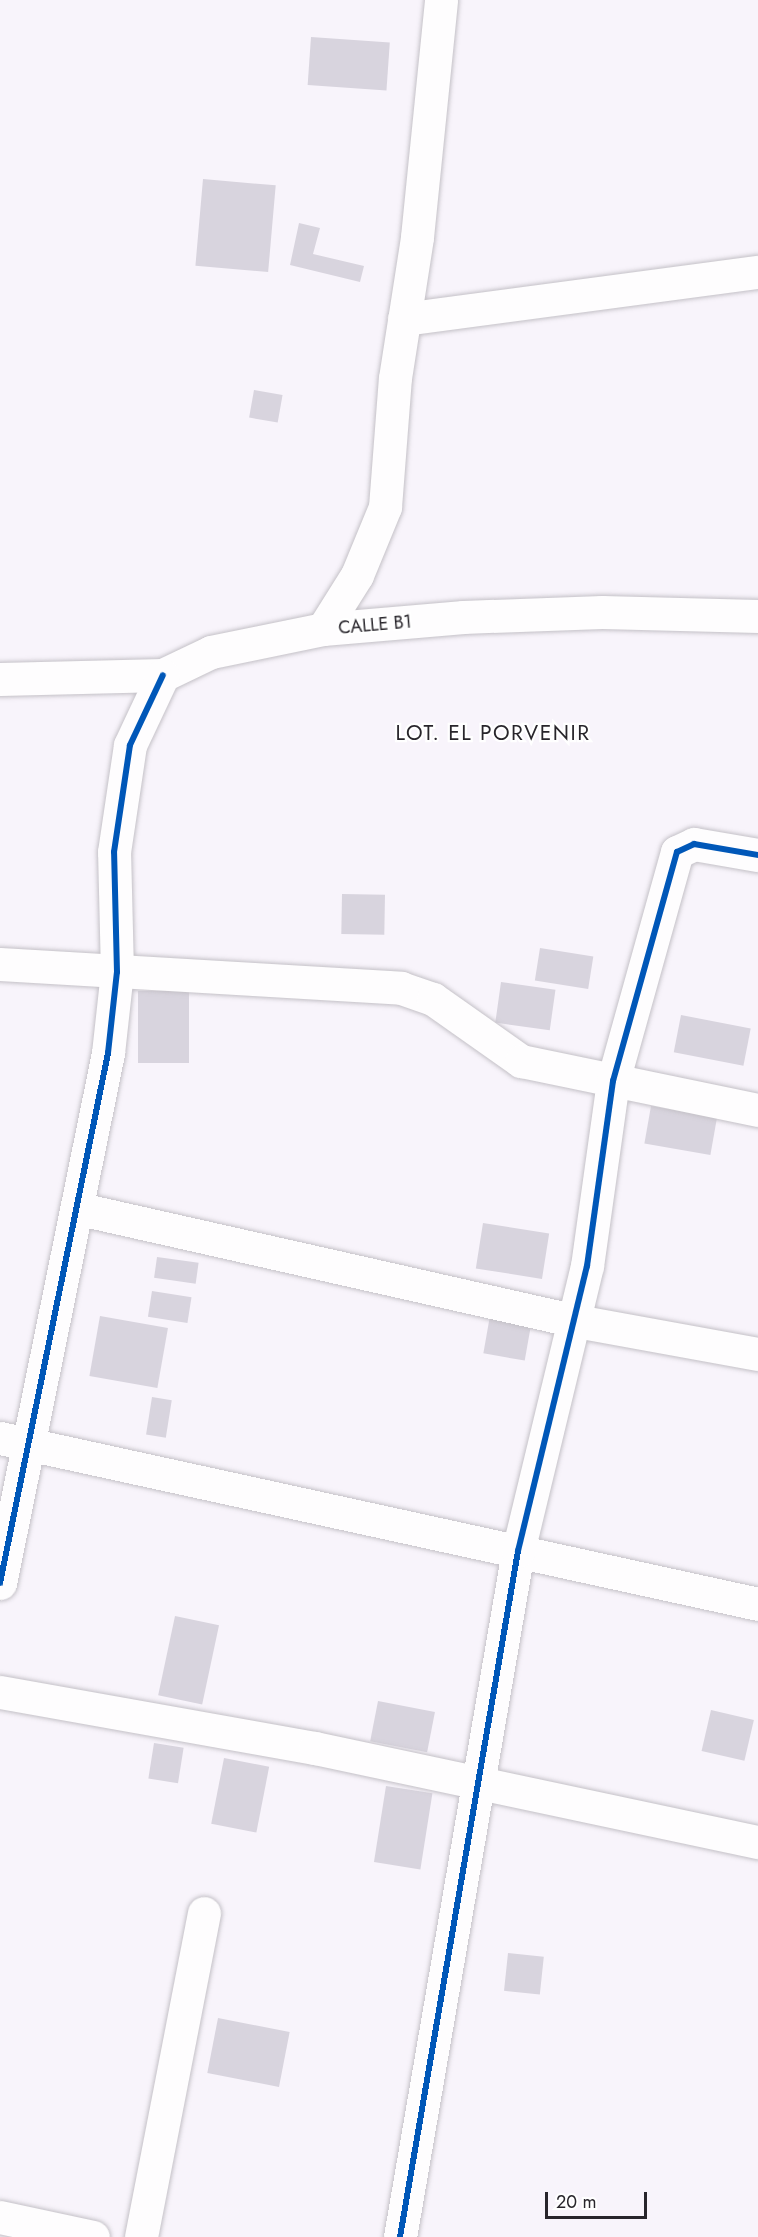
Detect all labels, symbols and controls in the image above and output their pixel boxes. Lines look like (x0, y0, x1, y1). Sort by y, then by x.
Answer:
street label: CALLE B1 (337, 611, 413, 639)
district label: LOT. EL PORVENIR (396, 720, 590, 746)
scale bar (548, 2180, 650, 2218)
text: 20 m (556, 2189, 596, 2215)

